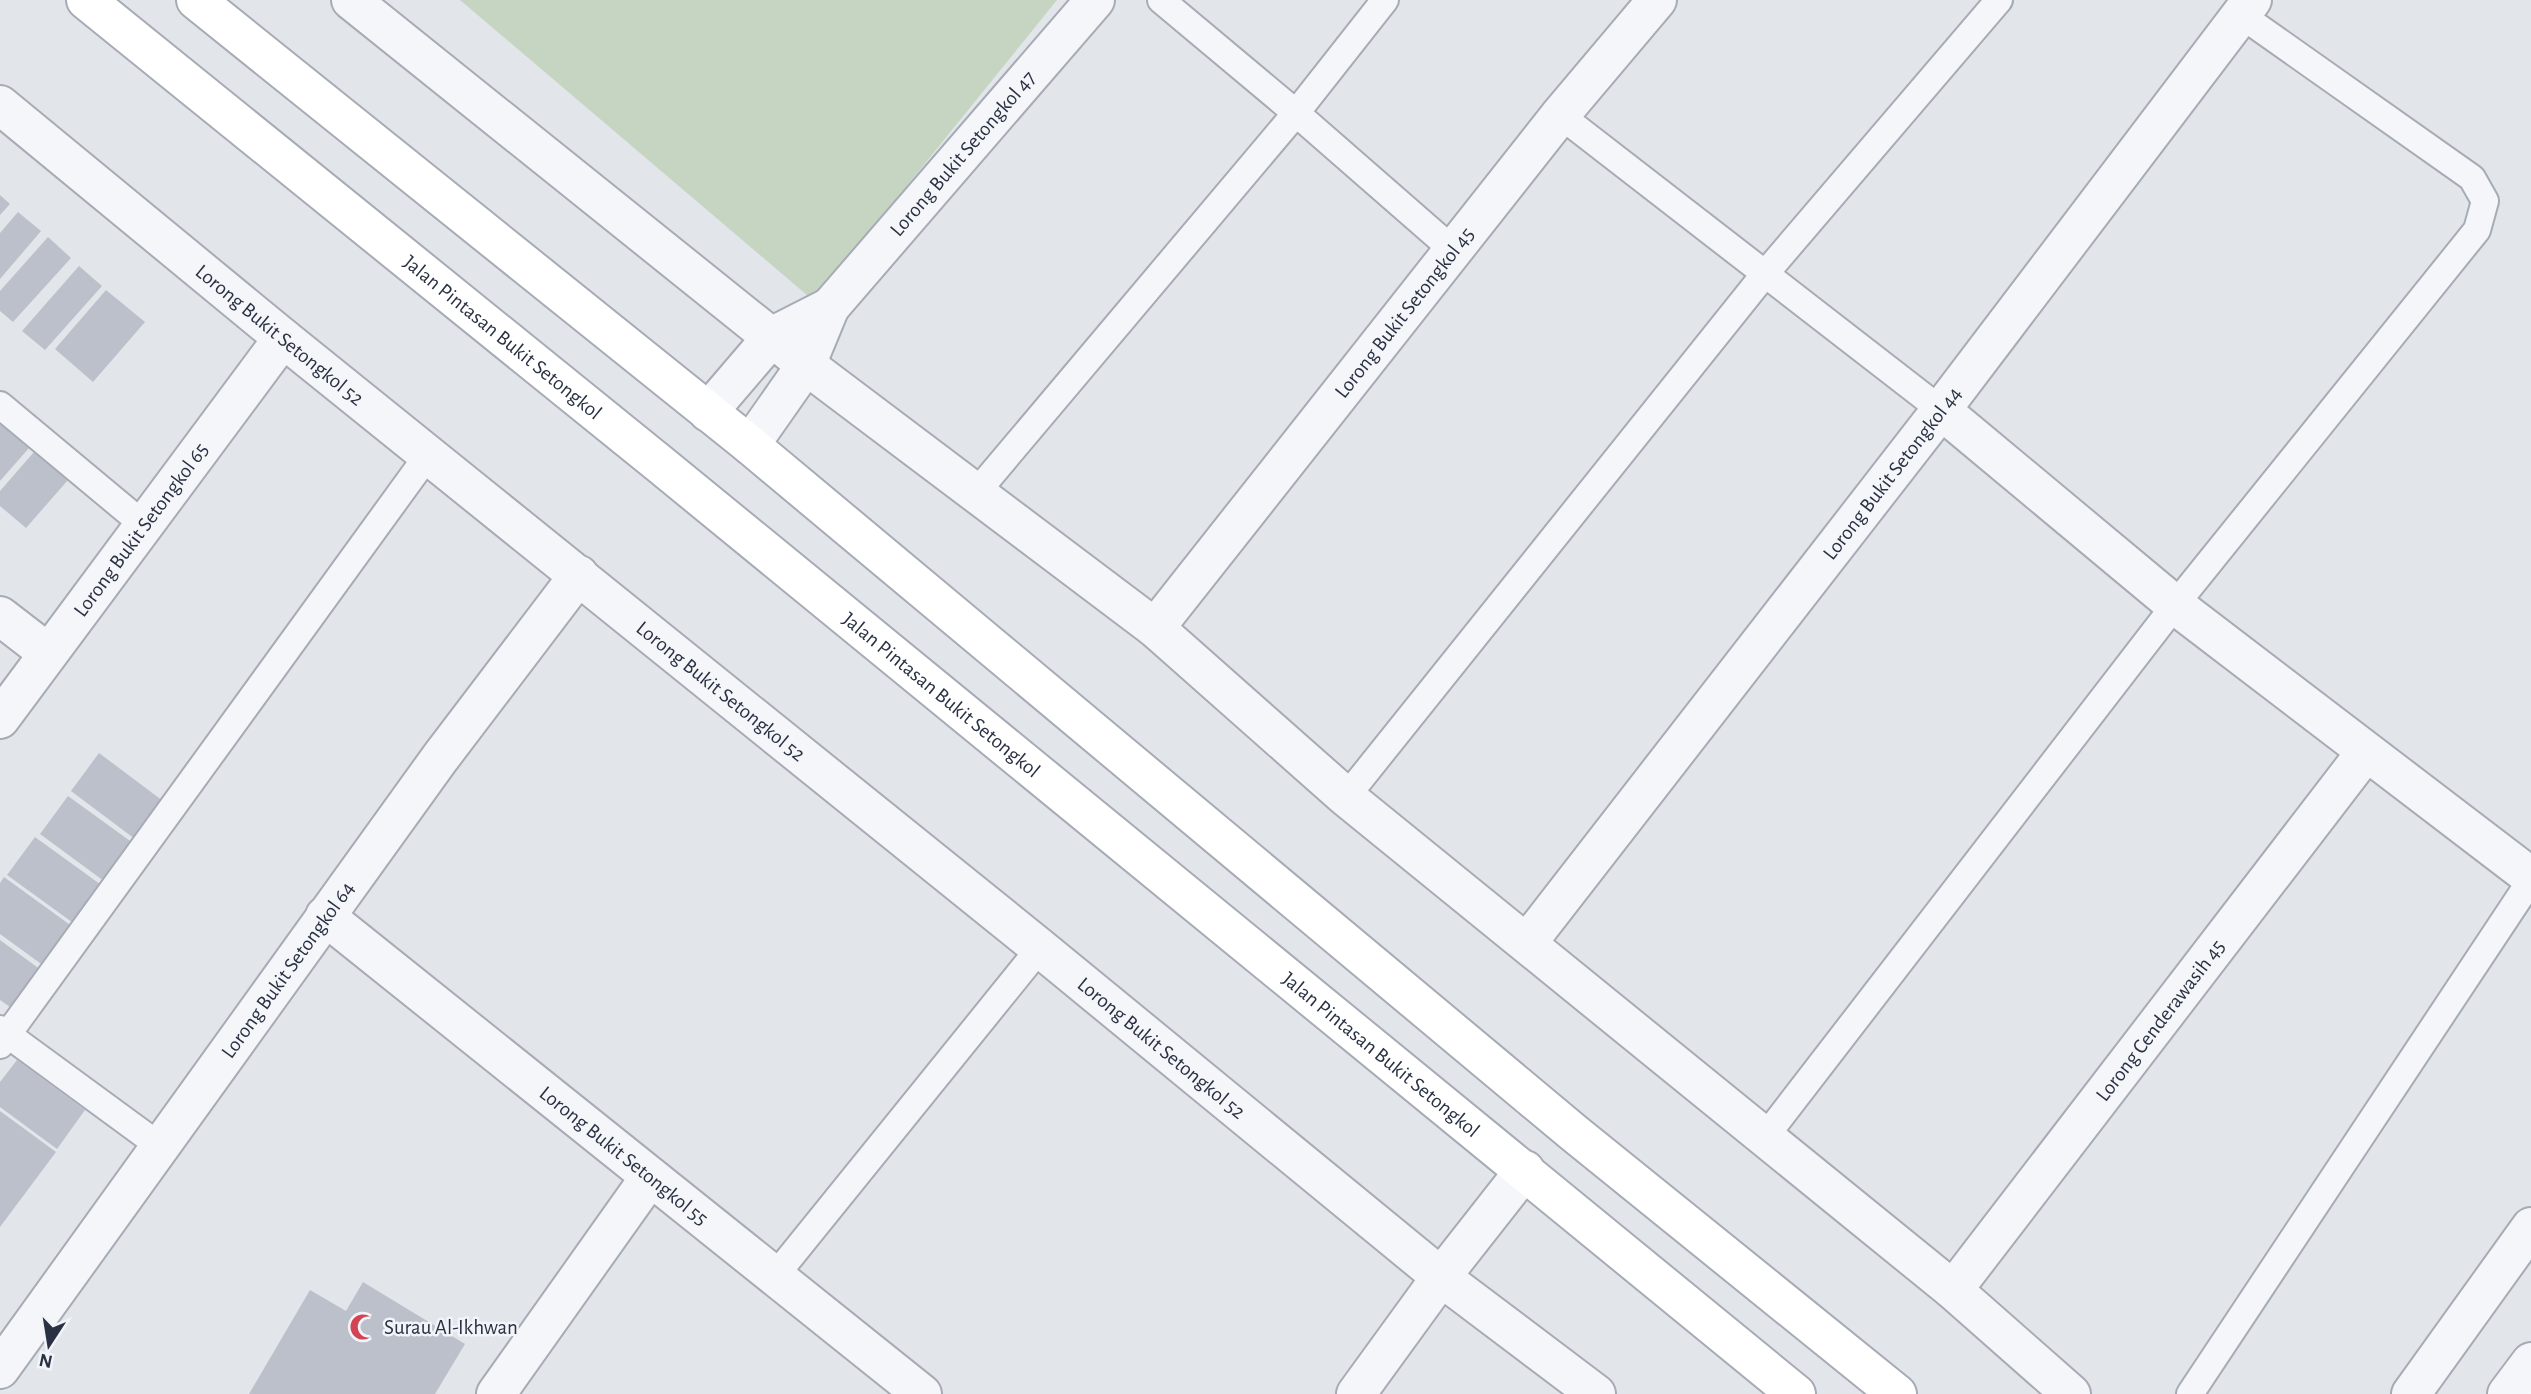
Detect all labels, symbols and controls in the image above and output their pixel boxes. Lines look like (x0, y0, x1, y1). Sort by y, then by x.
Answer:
street label: Lorong Bukit Setongkol 47 (886, 67, 1040, 240)
street label: Lorong Bukit Setongkol 45 (1331, 223, 1478, 402)
street label: Jalan Pintasan Bukit Setongkol (400, 251, 606, 423)
street label: Lorong Bukit Setongkol 52 (192, 260, 368, 409)
street label: Lorong Bukit Setongkol 44 (1819, 383, 1965, 563)
street label: Lorong Bukit Setongkol 65 (70, 439, 212, 620)
street label: Jalan Pintasan Bukit Setongkol (839, 608, 1044, 781)
street label: Lorong Bukit Setongkol 52 (633, 617, 809, 765)
street label: Lorong Bukit Setongkol 64 (217, 878, 358, 1062)
street label: Lorong Cenderawasih 45 (2092, 936, 2228, 1105)
street label: Jalan Pintasan Bukit Setongkol (1278, 968, 1484, 1141)
street label: Lorong Bukit Setongkol 52 (1074, 973, 1249, 1123)
street label: Lorong Bukit Setongkol 55 (536, 1082, 712, 1229)
north arrow (14, 1310, 84, 1380)
mosque icon: Surau Al-Ikhwan (348, 1312, 378, 1342)
place label: Surau Al-Ikhwan (384, 1317, 518, 1338)
text: N (37, 1349, 54, 1371)

